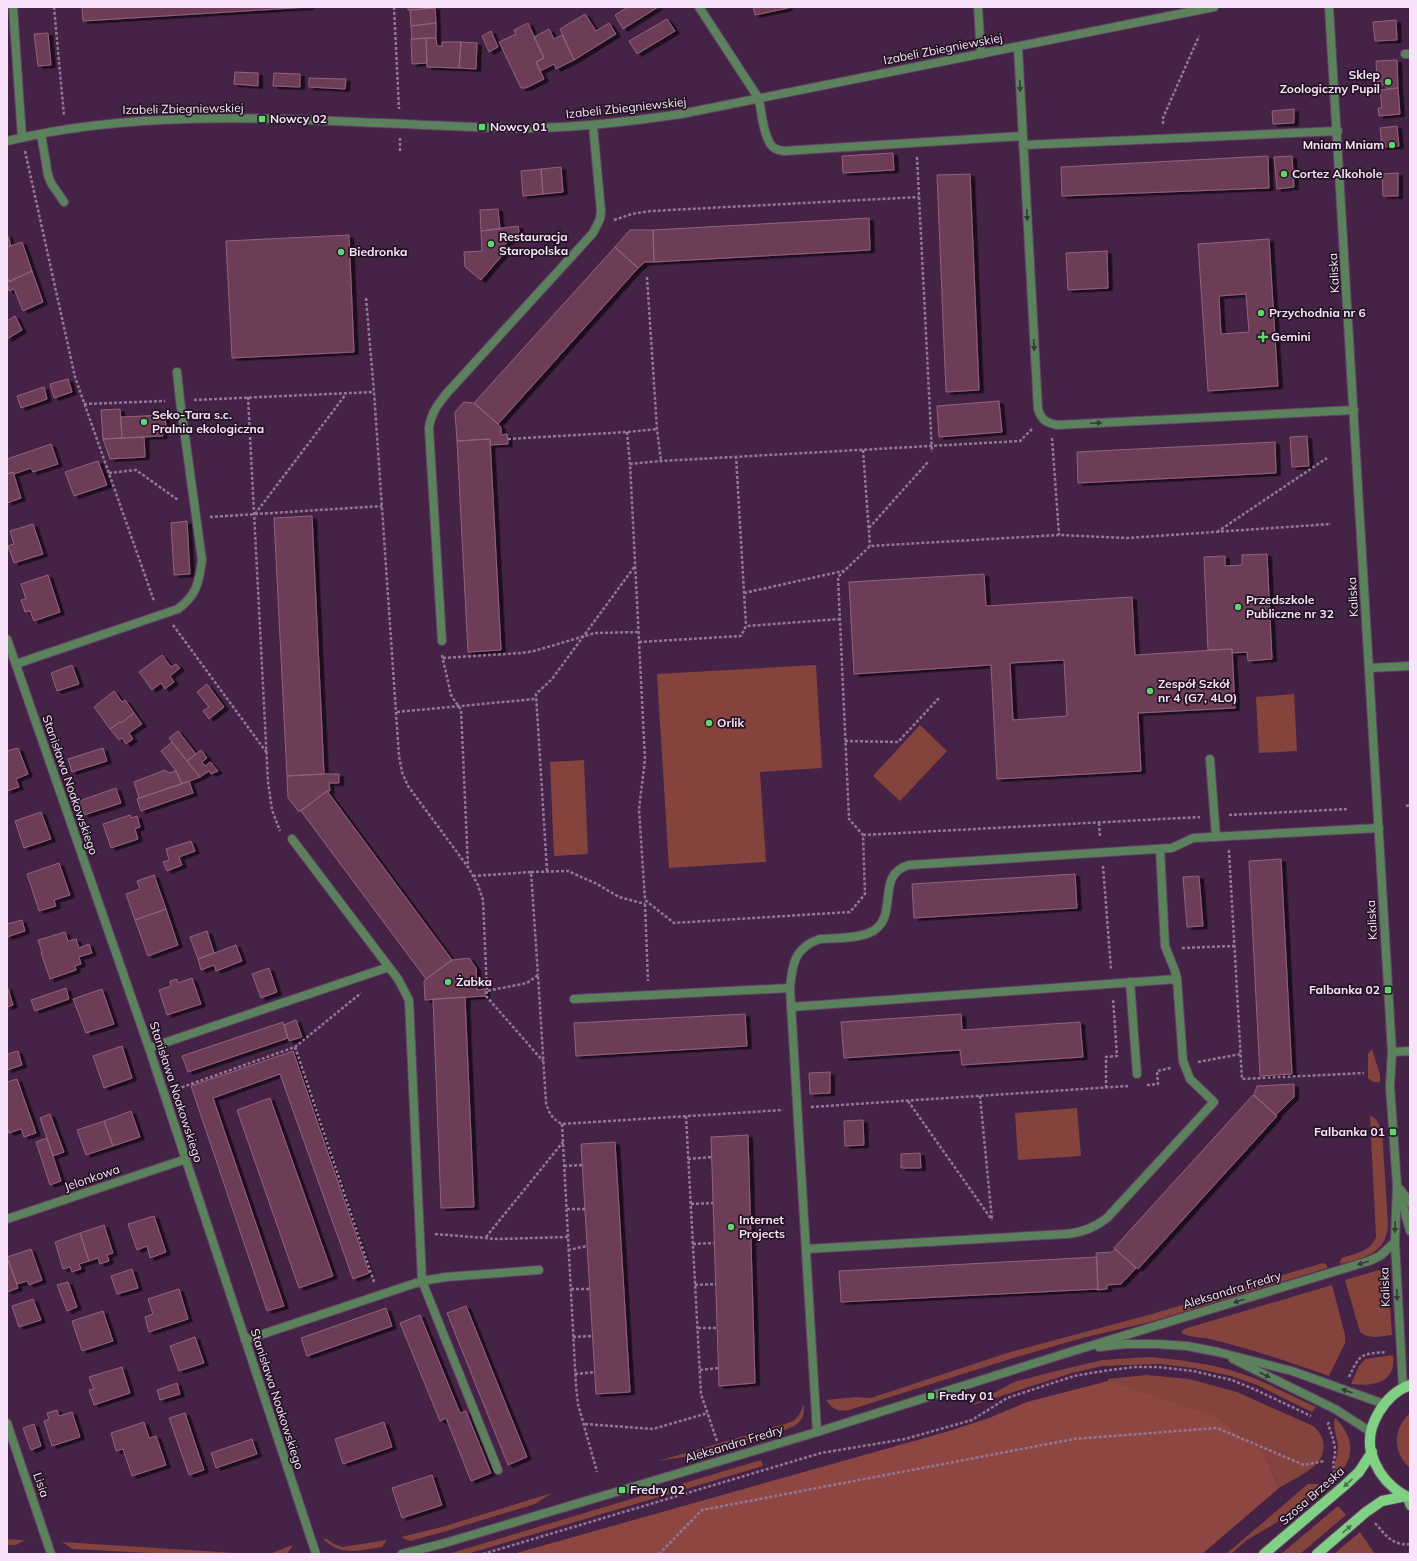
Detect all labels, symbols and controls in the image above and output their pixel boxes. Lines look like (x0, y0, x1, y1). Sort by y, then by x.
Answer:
street label: Izabeli Zbiegniewskiej (882, 30, 1004, 67)
place label: Sklep Zoologiczny Pupil (1280, 67, 1380, 96)
marker: Sklep Zoologiczny Pupil (1383, 77, 1393, 87)
one-way arrow (1017, 80, 1023, 93)
street label: Izabeli Zbiegniewskiej (565, 94, 687, 121)
street label: Izabeli Zbiegniewskiej (122, 100, 244, 117)
place label: Nowcy 02 (270, 111, 327, 126)
marker: Nowcy 02 (257, 114, 267, 124)
place label: Nowcy 01 (490, 119, 547, 134)
marker: Nowcy 01 (477, 122, 487, 132)
place label: Mniam Mniam (1303, 137, 1384, 152)
marker: Mniam Mniam (1387, 140, 1397, 150)
place label: Cortez Alkohole (1292, 166, 1383, 181)
marker: Cortez Alkohole (1279, 169, 1289, 179)
one-way arrow (1024, 209, 1030, 222)
place label: Restauracja Staropolska (499, 229, 568, 258)
marker: Restauracja Staropolska (486, 239, 496, 249)
place label: Biedronka (349, 244, 407, 259)
marker: Biedronka (336, 247, 346, 257)
street label: Kaliska (1325, 253, 1342, 293)
place label: Przychodnia nr 6 (1269, 305, 1366, 320)
marker: Przychodnia nr 6 (1256, 308, 1266, 318)
place label: Gemini (1271, 329, 1311, 344)
marker: Gemini (1258, 332, 1268, 342)
one-way arrow (1031, 339, 1037, 352)
place label: Seko-Tara s.c. Pralnia ekologiczna (152, 407, 264, 436)
marker: Seko-Tara s.c. Pralnia ekologiczna (139, 417, 149, 427)
one-way arrow (1090, 420, 1103, 426)
street label: Kaliska (1344, 577, 1361, 617)
place label: Przedszkole Publiczne nr 32 (1246, 592, 1334, 621)
marker: Przedszkole Publiczne nr 32 (1233, 602, 1243, 612)
place label: Zespół Szkół nr 4 (G7, 4LO) (1158, 676, 1237, 705)
marker: Zespół Szkół nr 4 (G7, 4LO) (1145, 686, 1155, 696)
street label: Stanisława Noakowskiego (39, 713, 102, 857)
place label: Orlik (717, 715, 744, 730)
marker: Orlik (704, 718, 714, 728)
street label: Kaliska (1363, 900, 1380, 940)
place label: Żabka (456, 974, 492, 989)
marker: Żabka (443, 977, 453, 987)
place label: Falbanka 02 (1309, 982, 1380, 997)
marker: Falbanka 02 (1383, 985, 1393, 995)
street label: Stanisława Noakowskiego (147, 1020, 206, 1164)
place label: Falbanka 01 (1314, 1124, 1385, 1139)
marker: Falbanka 01 (1388, 1127, 1398, 1137)
street label: Jelonkowa (62, 1161, 121, 1194)
place label: Internet Projects (739, 1212, 785, 1241)
one-way arrow (1392, 1221, 1399, 1233)
marker: Internet Projects (726, 1222, 736, 1232)
one-way arrow (1357, 1260, 1369, 1266)
street label: Aleksandra Fredry (1181, 1267, 1283, 1312)
street label: Kaliska (1376, 1267, 1393, 1307)
one-way arrow (1394, 1289, 1400, 1302)
one-way arrow (1232, 1298, 1244, 1304)
street label: Stanisława Noakowskiego (248, 1327, 307, 1471)
one-way arrow (1260, 1372, 1271, 1378)
place label: Fredry 01 (939, 1388, 994, 1403)
one-way arrow (1341, 1388, 1353, 1394)
marker: Fredry 01 (926, 1391, 936, 1401)
street label: Aleksandra Fredry (683, 1421, 785, 1466)
street label: Szosa Brzeska (1276, 1463, 1347, 1528)
street label: Lisia (30, 1470, 53, 1499)
one-way arrow (1342, 1478, 1353, 1487)
place label: Fredry 02 (630, 1482, 685, 1497)
marker: Fredry 02 (617, 1485, 627, 1495)
one-way arrow (1342, 1524, 1352, 1533)

